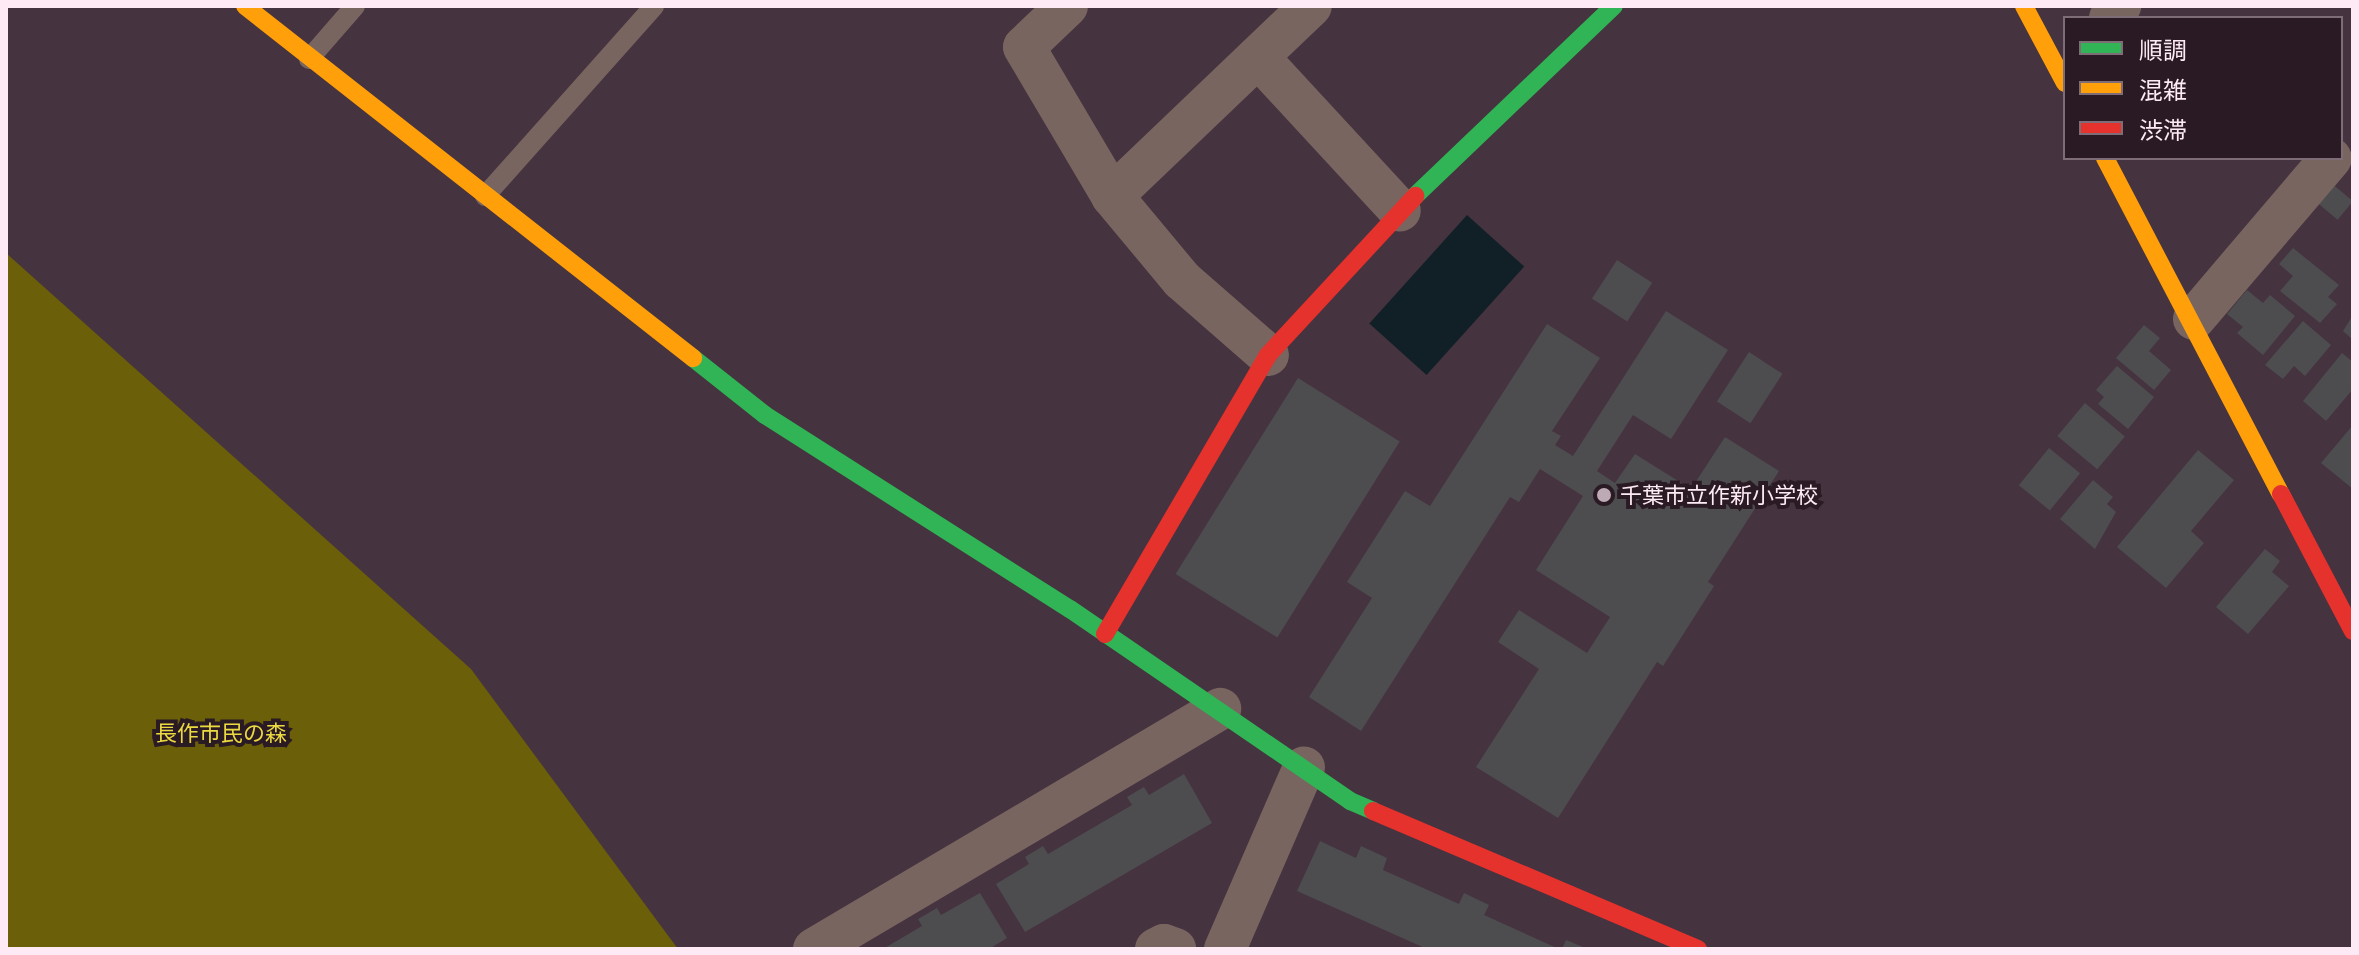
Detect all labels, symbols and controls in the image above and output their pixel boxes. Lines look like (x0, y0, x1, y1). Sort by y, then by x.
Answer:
legend (2063, 16, 2343, 160)
text: 順調 (2139, 35, 2187, 64)
text: 混雑 (2139, 75, 2187, 104)
text: 渋滞 (2139, 115, 2187, 144)
place label: 千葉市立作新小学校 (1620, 482, 1818, 508)
marker: 千葉市立作新小学校 (1595, 486, 1613, 504)
park label: 長作市民の森 (155, 720, 287, 746)

